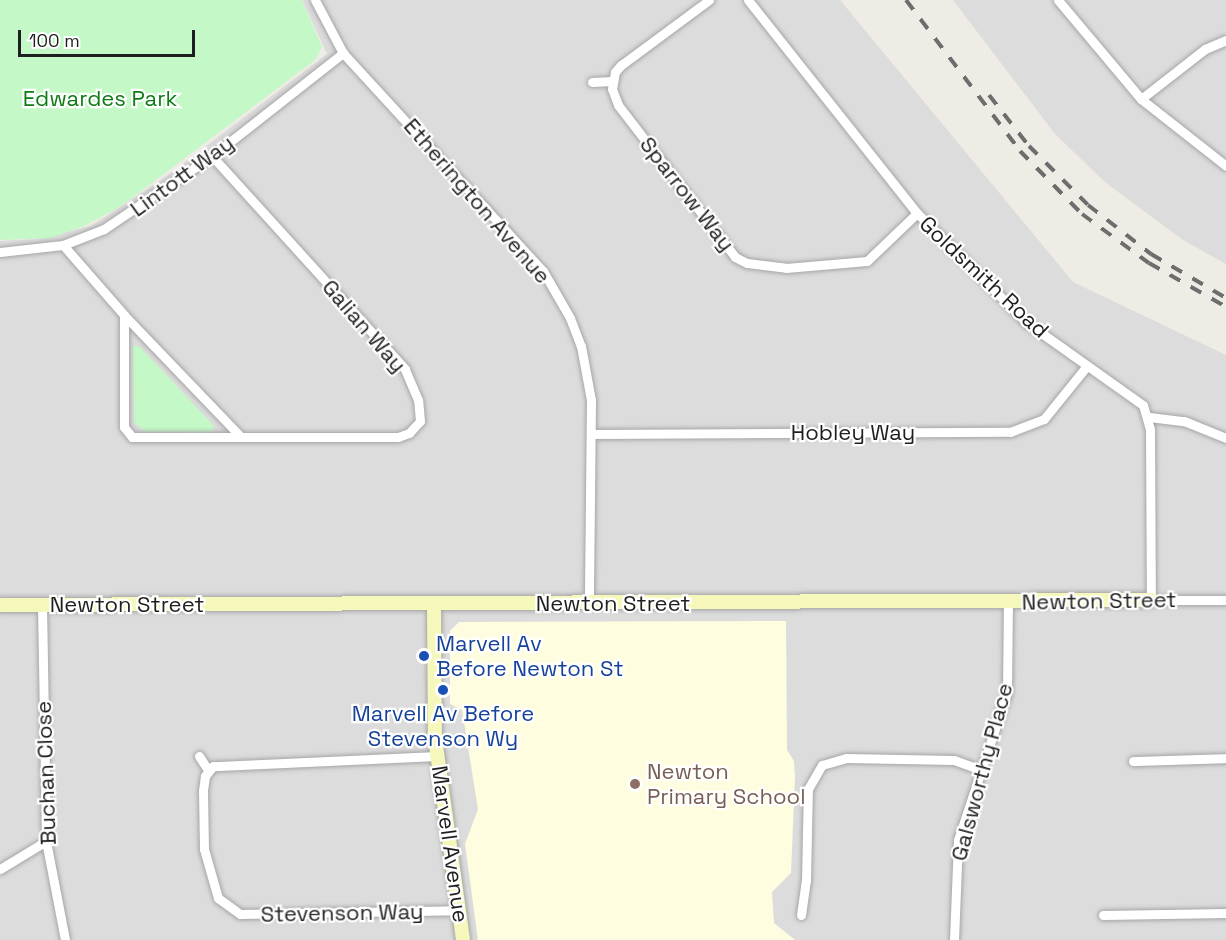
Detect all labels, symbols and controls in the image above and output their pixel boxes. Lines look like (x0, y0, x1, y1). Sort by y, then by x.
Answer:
scale bar (21, 18, 198, 56)
text: 100 m (29, 29, 80, 52)
park label: Edwardes Park (23, 86, 177, 112)
street label: Etherington Avenue (398, 113, 556, 289)
street label: Lintott Way (125, 130, 239, 222)
street label: Sparrow Way (634, 131, 740, 257)
street label: Goldsmith Road (914, 210, 1054, 344)
street label: Galian Way (316, 274, 412, 378)
street label: Hobley Way (791, 420, 915, 446)
street label: Newton Street (1021, 586, 1177, 616)
street label: Newton Street (536, 591, 690, 617)
street label: Newton Street (50, 592, 204, 618)
place label: Marvell Av Before Newton St (436, 630, 624, 682)
marker: Marvell Av Before Newton St (417, 649, 431, 663)
street label: Galsworthy Place (946, 680, 1018, 864)
marker: Marvell Av Before Stevenson Wy (436, 683, 450, 697)
place label: Marvell Av Before Stevenson Wy (352, 700, 534, 752)
street label: Buchan Close (30, 701, 62, 845)
place label: Newton Primary School (647, 758, 806, 810)
street label: Marvell Avenue (426, 764, 474, 924)
marker: Newton Primary School (628, 777, 642, 791)
street label: Stevenson Way (260, 898, 424, 928)

